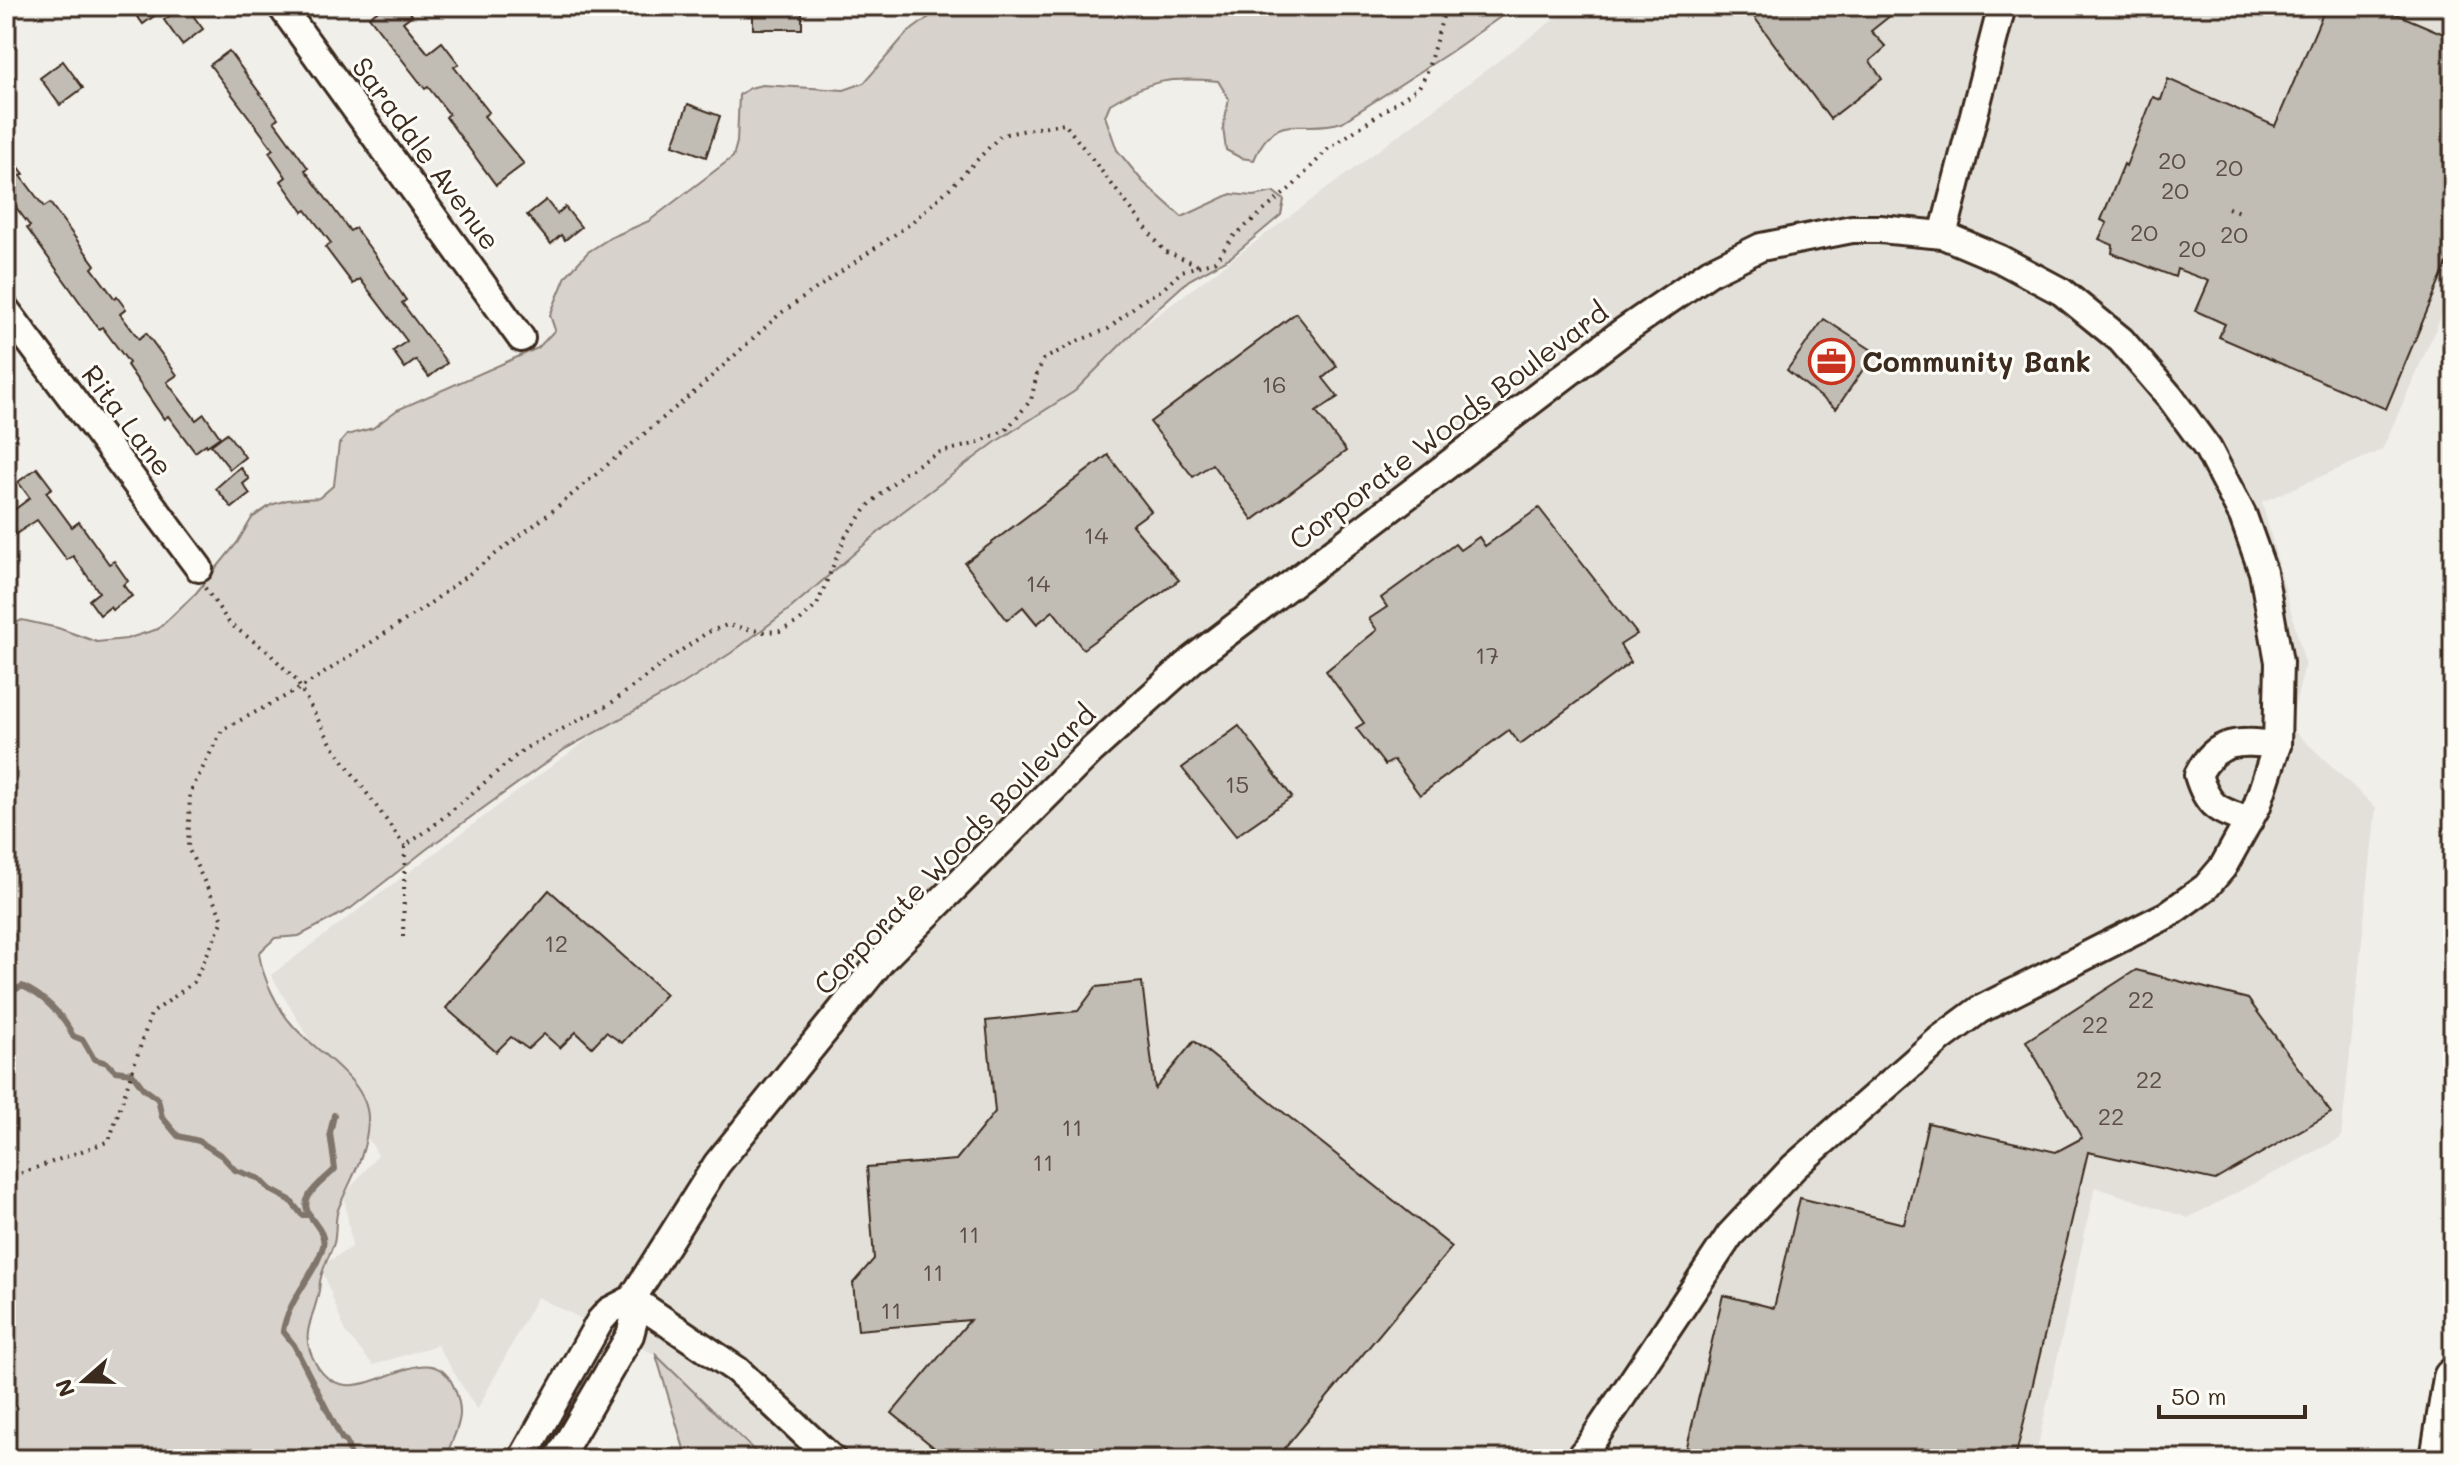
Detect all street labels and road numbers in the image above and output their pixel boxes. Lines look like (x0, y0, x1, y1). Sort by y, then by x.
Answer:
street label: Saradale Avenue (345, 49, 509, 257)
street label: Corporate Woods Boulevard (1281, 293, 1615, 557)
street label: Rita Lane (74, 357, 182, 483)
street label: Corporate Woods Boulevard (805, 696, 1103, 1002)

